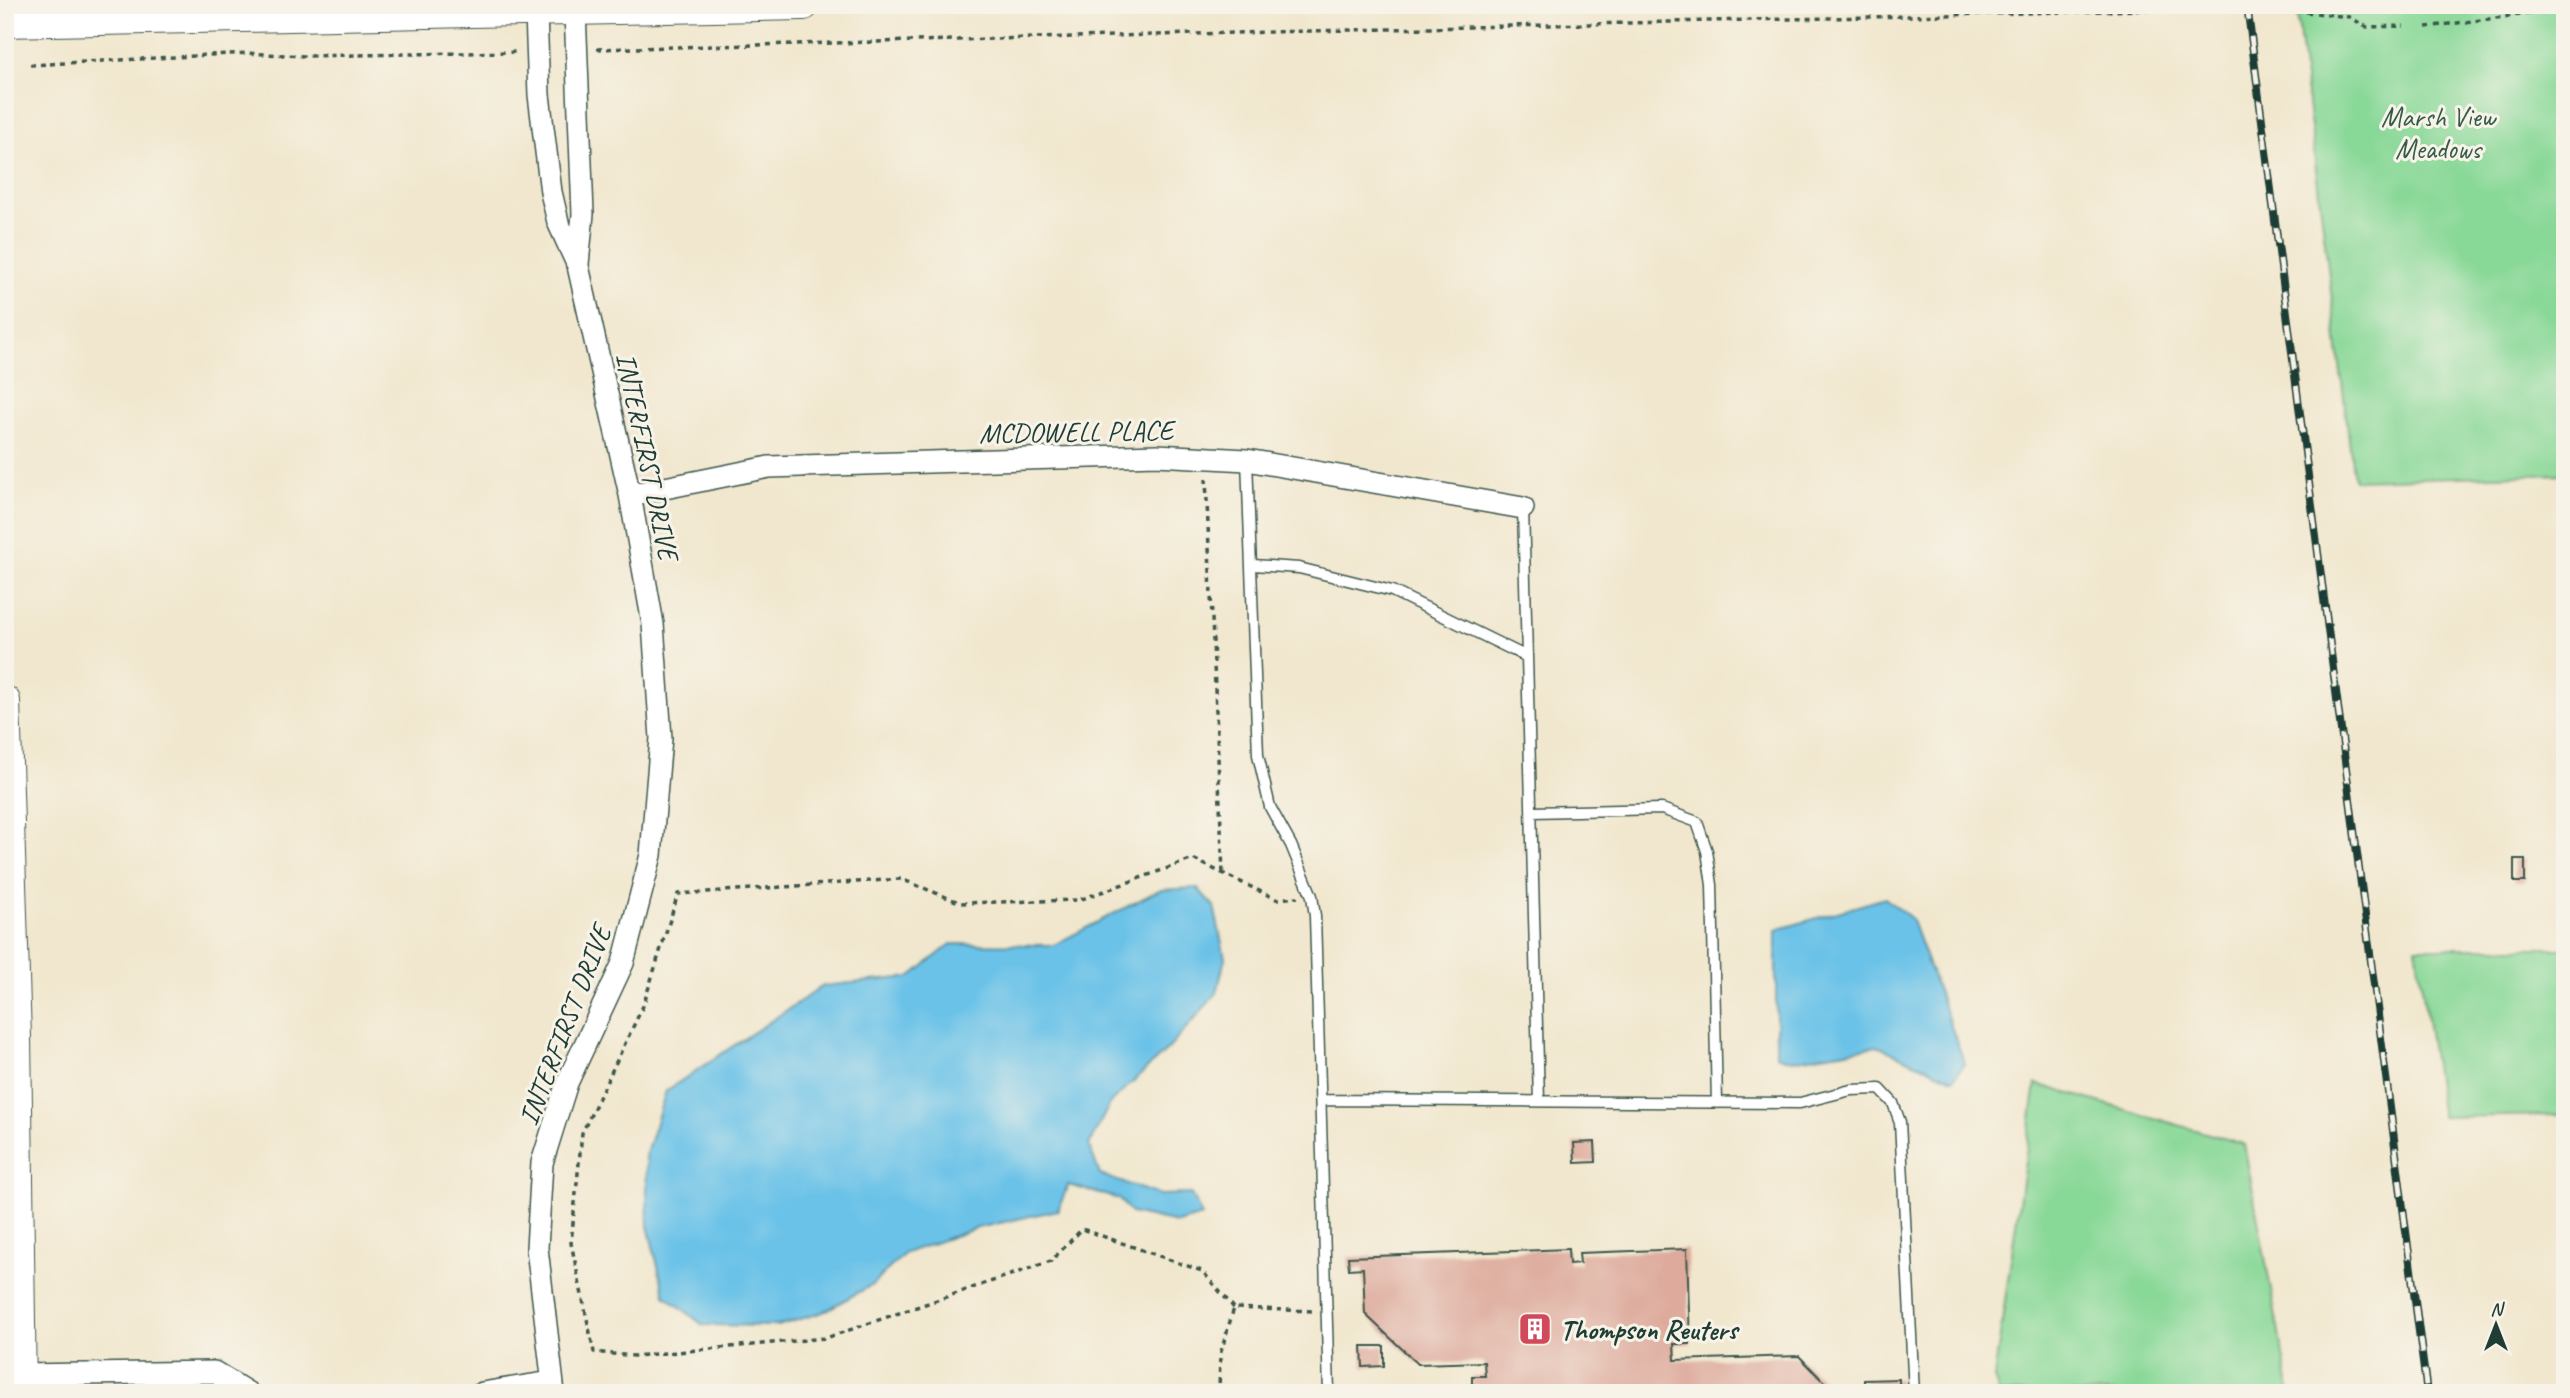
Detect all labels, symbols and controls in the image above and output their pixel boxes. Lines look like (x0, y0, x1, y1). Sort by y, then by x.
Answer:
park label: Marsh View Meadows (2381, 99, 2498, 166)
street label: INTERFIRST DRIVE (608, 349, 687, 567)
street label: MCDOWELL PLACE (979, 412, 1177, 451)
street label: INTERFIRST DRIVE (510, 917, 620, 1130)
north arrow (2462, 1290, 2532, 1360)
text: N (2490, 1297, 2505, 1321)
building icon: Thompson Reuters (1516, 1310, 1554, 1348)
place label: Thompson Reuters (1560, 1312, 1740, 1347)

